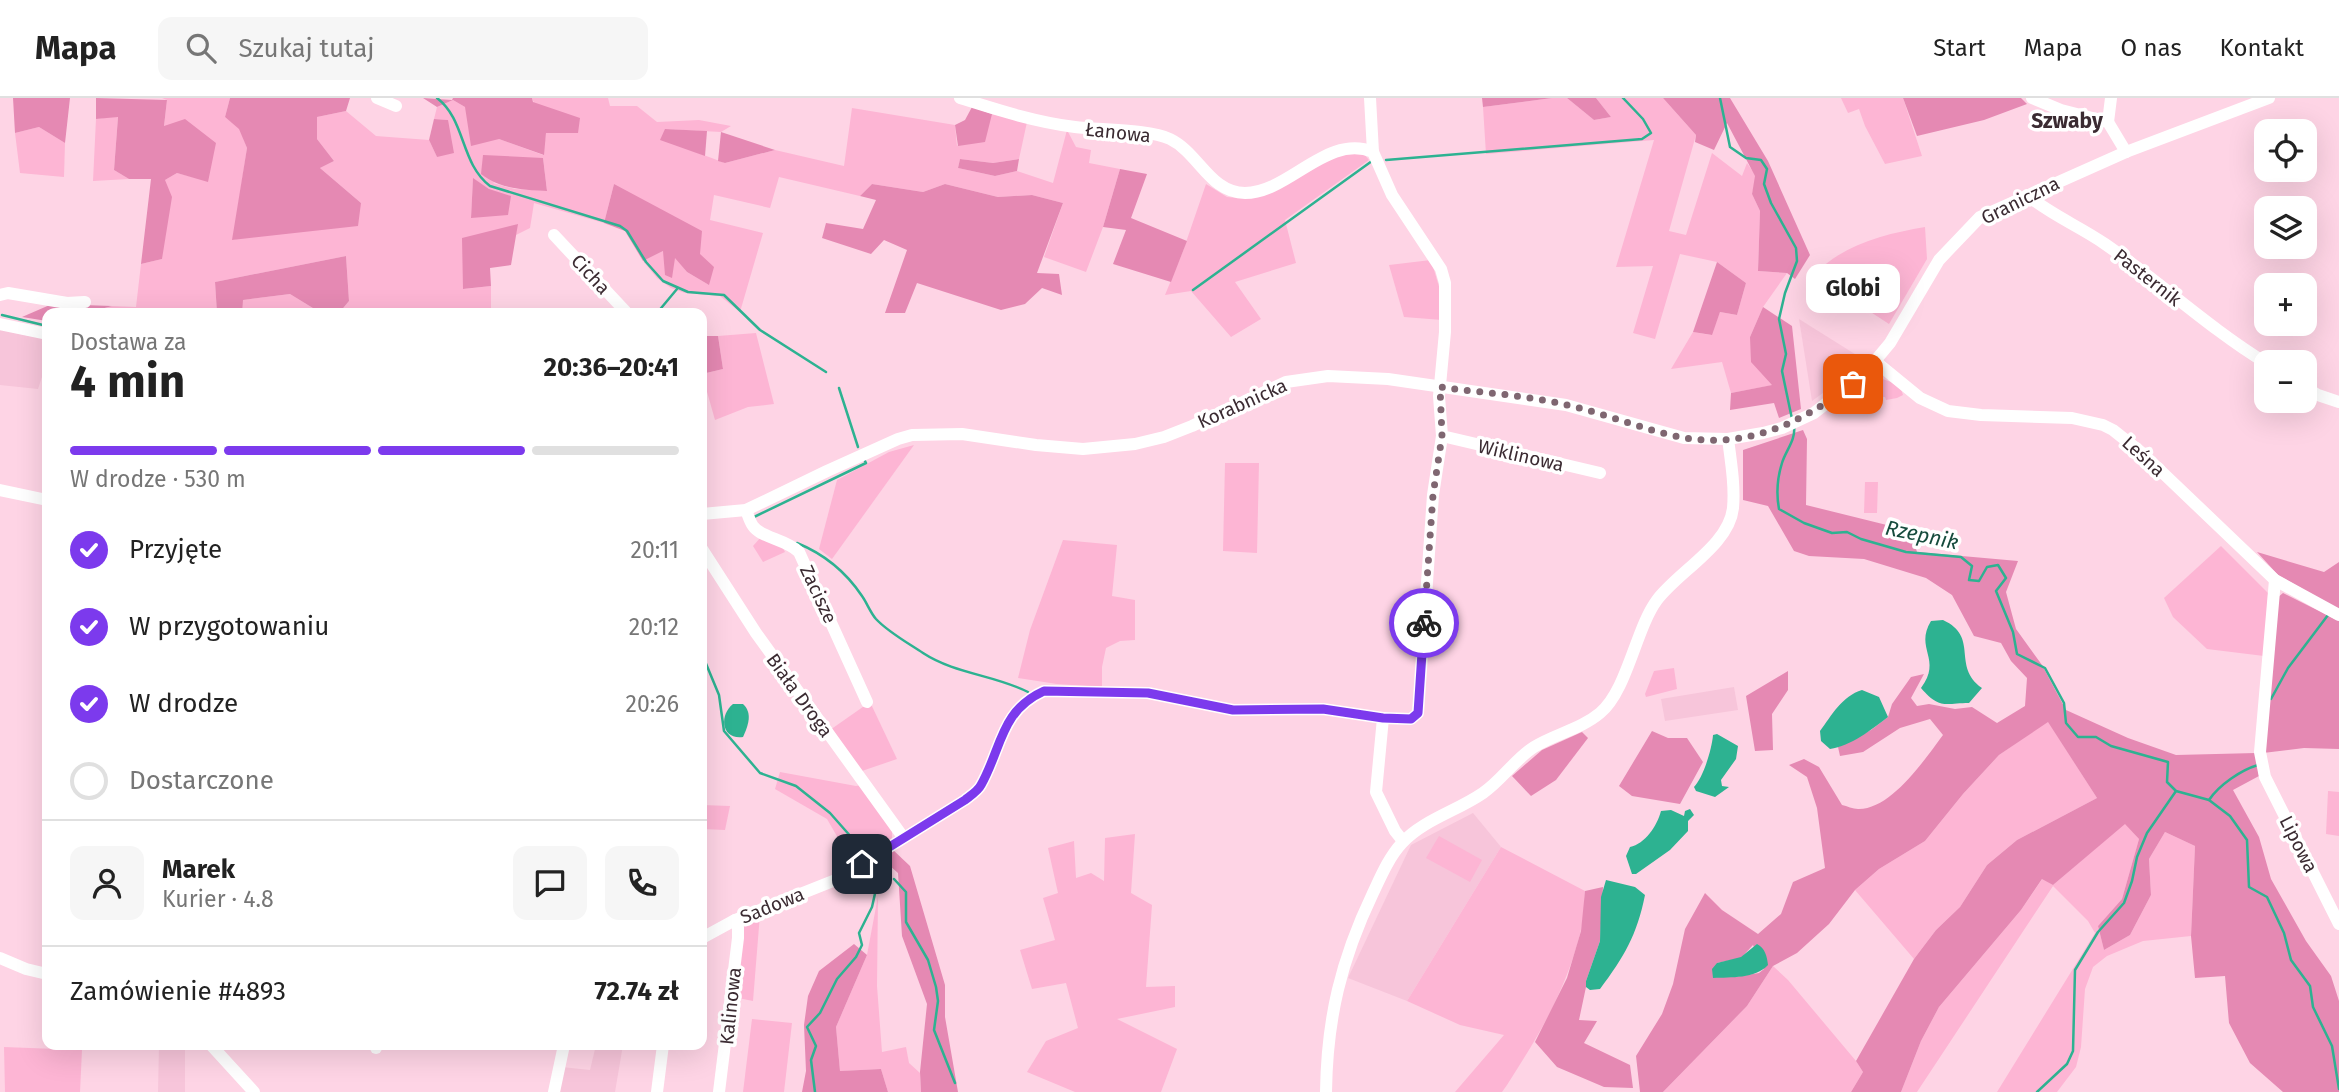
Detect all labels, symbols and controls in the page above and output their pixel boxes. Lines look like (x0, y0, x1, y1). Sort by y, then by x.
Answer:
search box (158, 17, 648, 80)
text: Mapa (35, 28, 116, 68)
icon: search (182, 29, 220, 67)
text: Szukaj tutaj (238, 33, 375, 64)
text: Start (1933, 34, 1986, 62)
text: Mapa (2024, 34, 2083, 62)
text: O nas (2121, 34, 2182, 62)
text: Kontakt (2220, 34, 2304, 62)
district label: Szwaby (2031, 108, 2103, 134)
street label: Łanowa (1084, 118, 1152, 147)
map controls (2254, 119, 2317, 413)
button: locate (2254, 119, 2317, 182)
street label: Graniczna (1977, 172, 2063, 229)
button: layers (2254, 196, 2317, 259)
street label: Pasternik (2109, 244, 2186, 311)
street label: Cicha (566, 249, 615, 299)
callout: Globi (1806, 265, 1900, 314)
button: + (2254, 273, 2317, 336)
text: Globi (1825, 274, 1881, 302)
text: Dostawa za (70, 328, 187, 356)
button: − (2254, 350, 2317, 413)
text: 20:36–20:41 (544, 352, 679, 383)
text: 4 min (70, 354, 185, 409)
pin (1823, 354, 1883, 414)
icon: bag (1834, 365, 1872, 403)
street label: Korabnicka (1194, 373, 1291, 433)
street label: Leśna (2118, 431, 2170, 482)
street label: Wiklinowa (1476, 434, 1566, 477)
text: W drodze · 530 m (70, 465, 246, 493)
water label: Rzepnik (1883, 515, 1961, 555)
icon: check (70, 531, 108, 569)
text: Przyjęte (129, 534, 222, 565)
text: 20:11 (631, 536, 679, 564)
street label: Zacisze (795, 561, 842, 627)
courier (1389, 588, 1459, 658)
icon: bike (1405, 604, 1443, 642)
icon: check (70, 608, 108, 646)
text: W przygotowaniu (129, 611, 329, 642)
text: 20:12 (629, 613, 679, 641)
street label: Biała Droga (761, 649, 838, 742)
icon: check (70, 685, 108, 723)
text: W drodze (129, 688, 238, 719)
text: 20:26 (626, 690, 679, 718)
text: Dostarczone (129, 765, 274, 796)
street label: Lipowa (2274, 812, 2323, 877)
pin (832, 834, 892, 894)
icon: home (843, 845, 881, 883)
button: person (70, 846, 144, 920)
button: chat (513, 846, 587, 920)
button: phone (605, 846, 679, 920)
text: Marek (162, 854, 235, 885)
street label: Sadowa (737, 882, 808, 929)
text: Kurier · 4.8 (162, 885, 274, 913)
street label: Kalinowa (715, 966, 746, 1046)
text: Zamówienie #4893 (70, 976, 286, 1007)
text: 72.74 zł (594, 976, 679, 1007)

